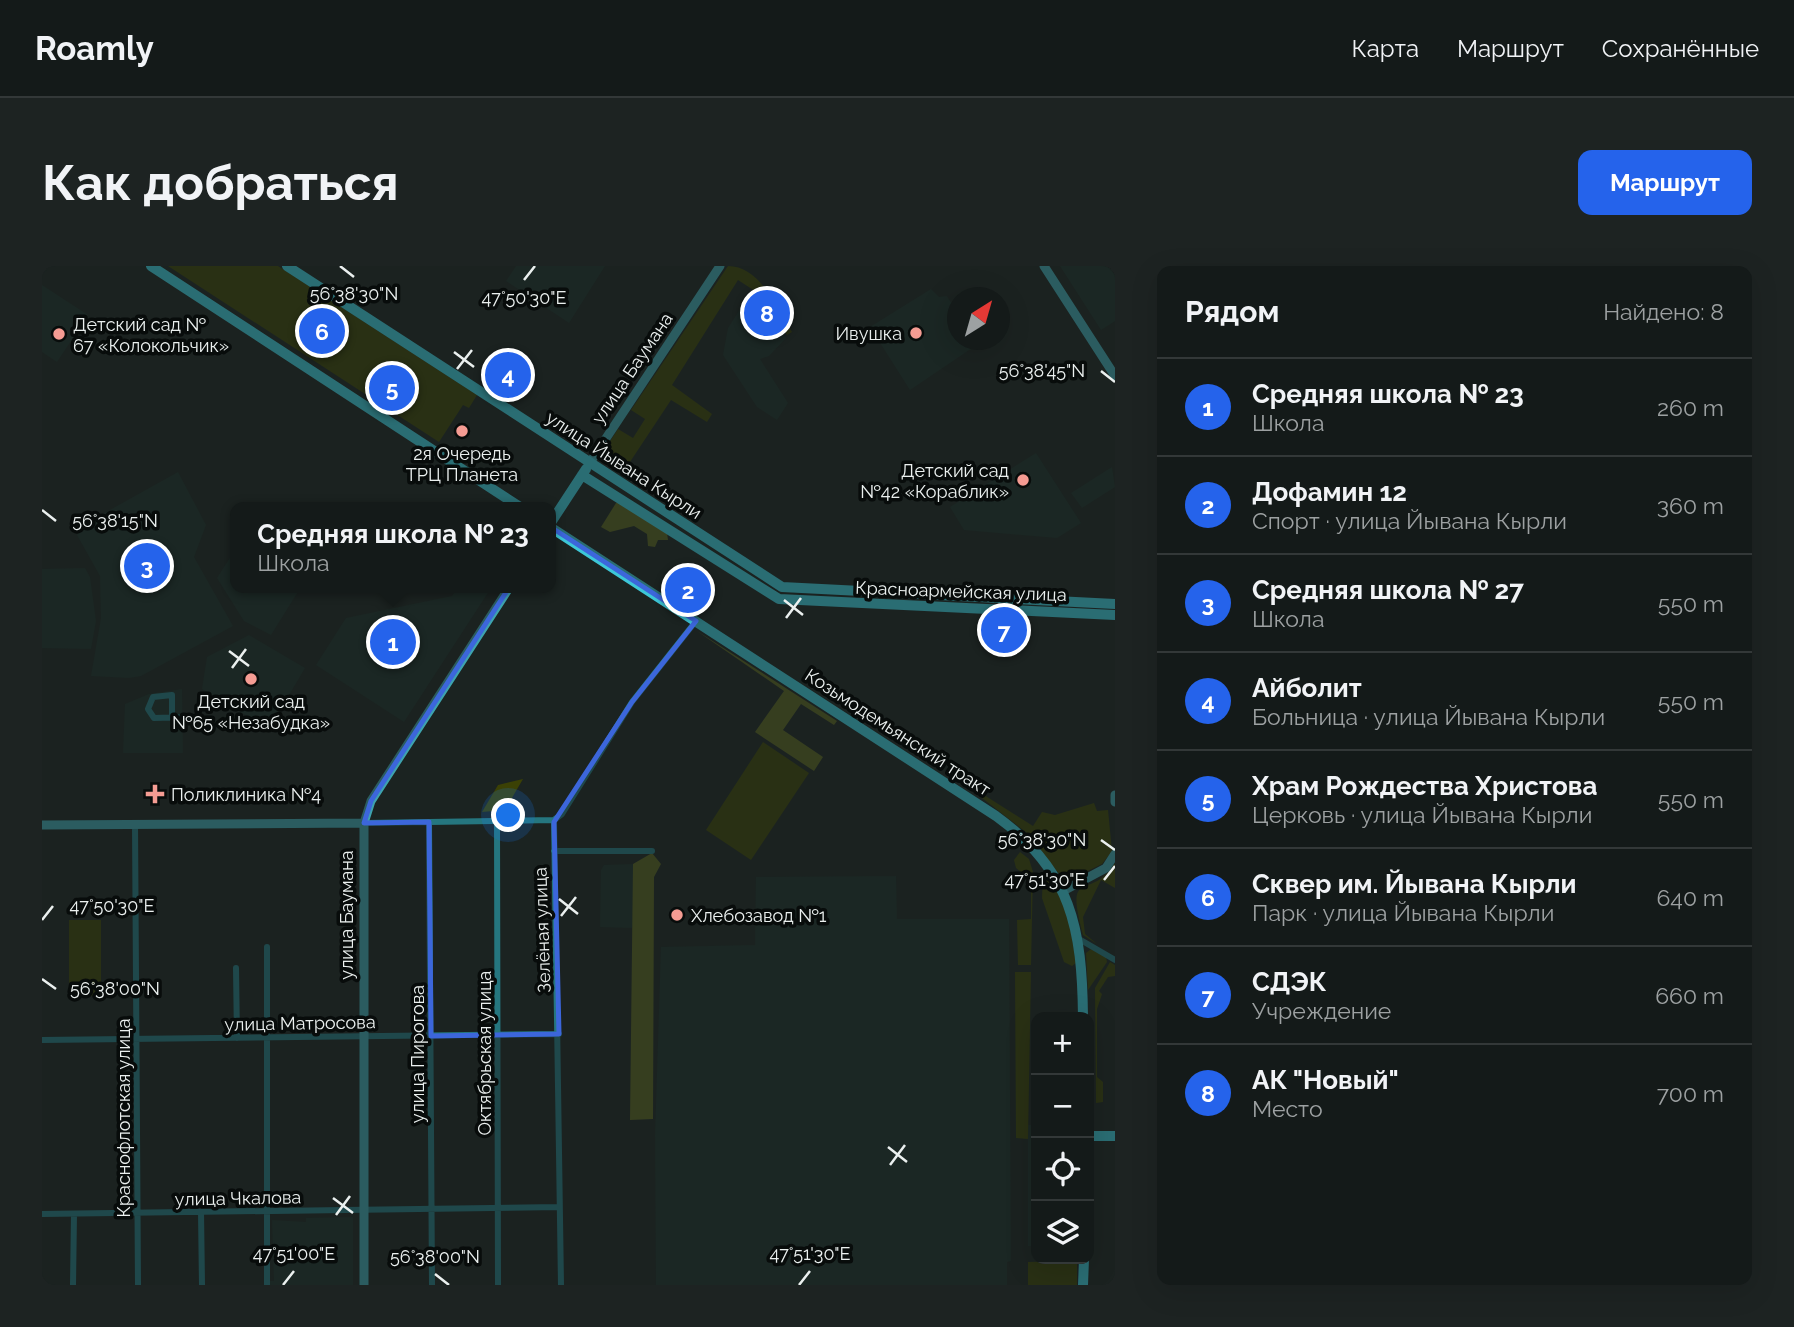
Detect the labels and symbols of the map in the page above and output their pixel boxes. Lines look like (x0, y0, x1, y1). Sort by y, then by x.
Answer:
text: 56°38'30"N (310, 283, 398, 304)
text: 47°50'30"E (482, 287, 566, 308)
pin: 8 (744, 287, 790, 339)
north arrow (947, 287, 1010, 350)
pin: 6 (299, 305, 345, 357)
street label: улица Баумана (587, 309, 677, 427)
place label: Детский сад № 67 «Колокольчик» (73, 314, 229, 356)
place label: Ивушка (835, 323, 902, 344)
marker: Ивушка (908, 325, 924, 341)
marker: Детский сад № 67 «Колокольчик» (51, 326, 67, 342)
pin: 4 (485, 349, 531, 401)
text: 56°38'45"N (999, 360, 1085, 381)
pin: 5 (369, 362, 415, 414)
street label: улица Йывана Кырли (542, 407, 706, 523)
marker: 2я Очередь ТРЦ Планета (454, 423, 470, 439)
place label: 2я Очередь ТРЦ Планета (406, 443, 518, 485)
place label: Детский сад №42 «Кораблик» (860, 460, 1009, 502)
marker: Детский сад №42 «Кораблик» (1015, 472, 1031, 488)
text: 56°38'15"N (72, 510, 158, 531)
pin: 3 (124, 540, 170, 592)
pin: 2 (665, 564, 711, 616)
street label: Красноармейская улица (855, 577, 1067, 605)
pin: 7 (981, 604, 1027, 656)
pin: 1 (370, 616, 416, 668)
street label: Козьмодемьянский тракт (801, 664, 995, 800)
marker: Детский сад №65 «Незабудка» (243, 671, 259, 687)
place label: Детский сад №65 «Незабудка» (172, 691, 330, 733)
marker: Поликлиника №4 (145, 784, 165, 804)
place label: Поликлиника №4 (171, 784, 321, 805)
your location (491, 798, 525, 832)
text: 56°38'30"N (998, 829, 1086, 850)
street label: улица Баумана (336, 850, 357, 980)
street label: Зелёная улица (529, 867, 555, 993)
text: 47°51'30"E (1004, 869, 1086, 890)
text: 47°50'30"E (70, 895, 154, 916)
place label: Хлебозавод №1 (691, 905, 827, 926)
marker: Хлебозавод №1 (669, 907, 685, 923)
street label: Октябрьская улица (474, 971, 495, 1135)
text: 56°38'00"N (70, 978, 160, 999)
street label: улица Пирогова (407, 985, 428, 1123)
street label: улица Матросова (224, 1011, 376, 1035)
street label: Краснофлотская улица (113, 1019, 134, 1217)
street label: улица Чкалова (175, 1186, 301, 1210)
text: 47°51'00"E (253, 1243, 335, 1264)
text: 47°51'30"E (769, 1243, 851, 1264)
text: 56°38'00"N (390, 1246, 480, 1267)

